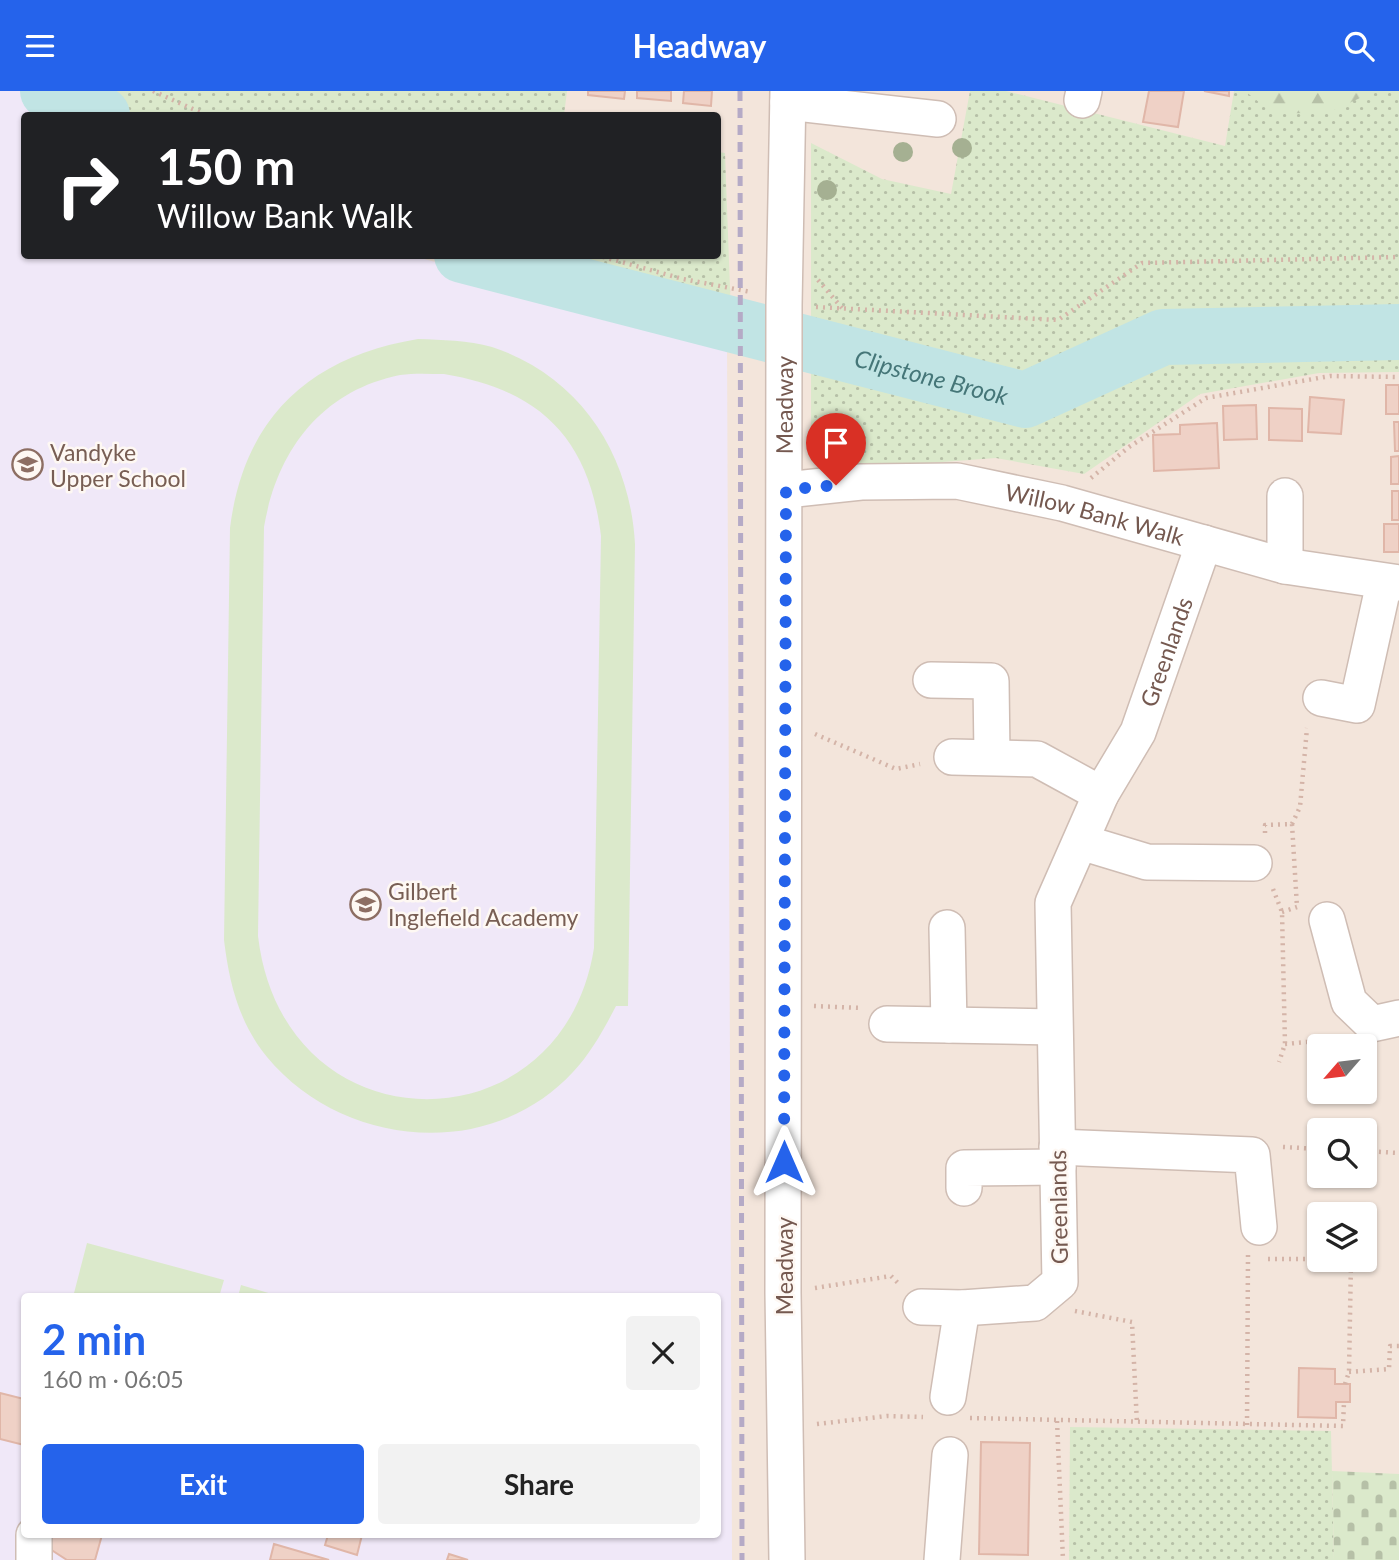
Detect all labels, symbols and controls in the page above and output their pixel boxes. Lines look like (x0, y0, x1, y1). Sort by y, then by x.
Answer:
text: Headway (633, 26, 766, 65)
icon: menu (21, 27, 59, 65)
icon: search (1340, 27, 1378, 65)
text: 150 m (157, 137, 295, 195)
icon: right (42, 140, 133, 231)
text: Willow Bank Walk (157, 196, 413, 235)
water label: Clipstone Brook (852, 342, 1012, 410)
street label: Meadway (770, 356, 798, 454)
pin (806, 413, 866, 485)
icon: arrive (817, 424, 855, 462)
place label: Vandyke Upper School (50, 438, 186, 492)
school or university icon: Vandyke Upper School (10, 448, 44, 482)
street label: Willow Bank Walk (1003, 477, 1188, 551)
street label: Greenlands (1134, 593, 1198, 710)
place label: Gilbert Inglefield Academy (388, 877, 579, 931)
school or university icon: Gilbert Inglefield Academy (348, 887, 382, 921)
north arrow (1307, 1034, 1377, 1104)
map controls (1307, 1034, 1377, 1272)
button: search (1307, 1118, 1377, 1188)
position arrow (747, 1125, 821, 1199)
street label: Greenlands (1043, 1150, 1073, 1264)
button: layers (1307, 1202, 1377, 1272)
street label: Meadway (770, 1217, 798, 1315)
text: 2 min (42, 1314, 146, 1364)
button: close (626, 1316, 700, 1390)
text: 160 m · 06:05 (42, 1365, 184, 1393)
button: Exit (42, 1444, 364, 1524)
button: Share (378, 1444, 700, 1524)

